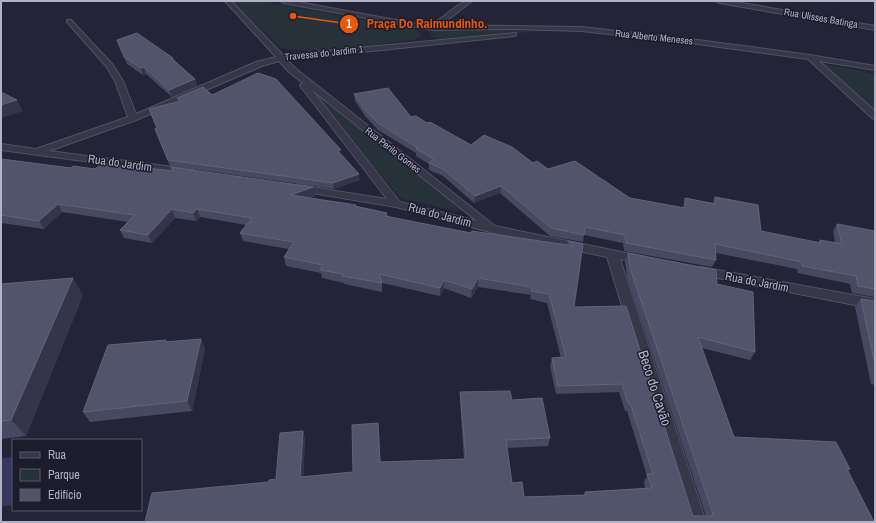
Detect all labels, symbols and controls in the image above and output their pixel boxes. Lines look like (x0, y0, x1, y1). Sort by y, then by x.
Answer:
street label: Rua Ulisses Batinga (783, 5, 859, 31)
callout: Praça Do Raimundinho. (339, 11, 495, 36)
text: Praça Do Raimundinho. (367, 15, 487, 32)
text: 1 (346, 16, 352, 32)
street label: Rua Alberto Meneses (614, 26, 694, 48)
street label: Travessa do Jardim 1 (284, 42, 364, 64)
street label: Rua Perilo Gomes (362, 124, 424, 176)
street label: Rua do Jardim (87, 151, 153, 175)
street label: Rua do Jardim (407, 199, 473, 231)
street label: Rua do Jardim (724, 268, 790, 296)
street label: Beco do Cavão (634, 348, 676, 428)
legend (12, 439, 142, 511)
text: Rua (48, 447, 67, 463)
text: Parque (48, 467, 80, 483)
text: Edifício (48, 487, 81, 503)

